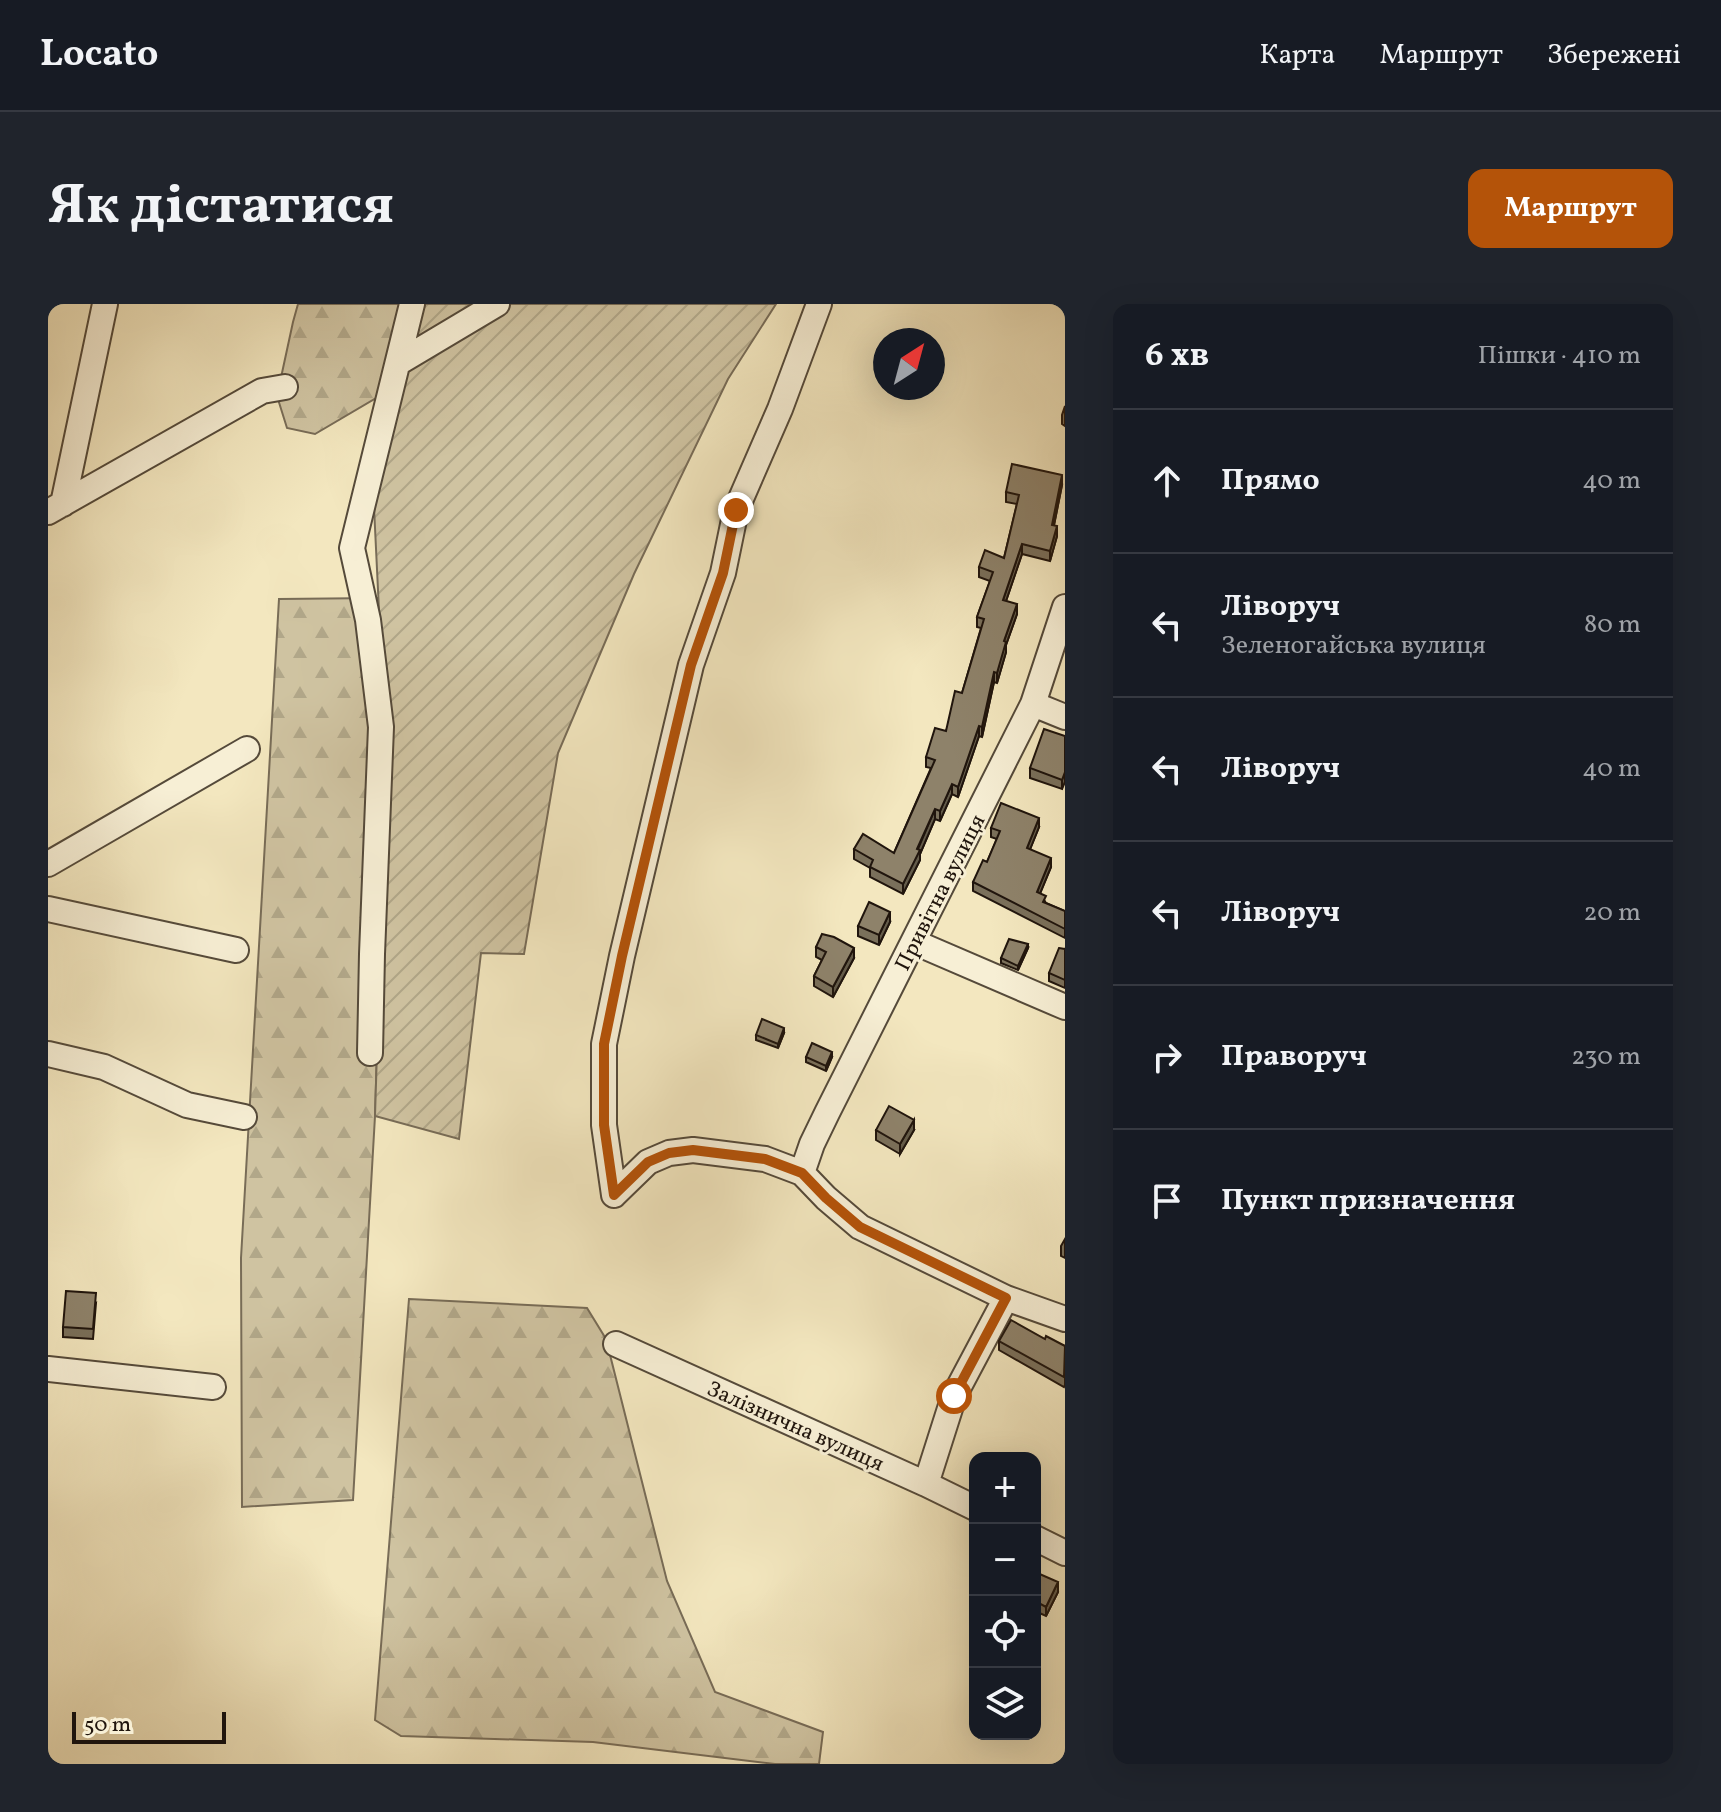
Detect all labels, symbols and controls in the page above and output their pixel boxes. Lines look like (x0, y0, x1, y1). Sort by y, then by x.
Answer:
text: Locato (40, 29, 158, 82)
text: Карта (1260, 36, 1335, 75)
text: Маршрут (1379, 36, 1503, 75)
text: Збережені (1547, 36, 1681, 75)
text: Як дістатися (48, 169, 394, 247)
button: Маршрут (1468, 169, 1673, 248)
north arrow (873, 328, 945, 400)
text: 6 хв (1145, 333, 1209, 380)
text: Пішки · 410 m (1478, 338, 1641, 374)
icon: ahead (1145, 459, 1189, 503)
text: Прямо (1221, 460, 1320, 502)
text: 40 m (1582, 463, 1641, 499)
route end (718, 492, 754, 528)
text: Ліворуч (1221, 586, 1340, 628)
icon: left (1145, 603, 1189, 647)
text: 80 m (1584, 607, 1641, 643)
text: Зеленогайська вулиця (1221, 628, 1486, 664)
icon: left (1145, 747, 1189, 791)
text: Ліворуч (1221, 748, 1340, 790)
text: 40 m (1582, 751, 1641, 787)
street label: Привітна вулиця (888, 809, 994, 977)
icon: left (1145, 891, 1189, 935)
text: Ліворуч (1221, 892, 1340, 934)
text: 20 m (1583, 895, 1641, 931)
icon: right (1145, 1035, 1189, 1079)
text: Праворуч (1221, 1036, 1367, 1078)
text: 230 m (1571, 1039, 1641, 1075)
icon: arrive (1145, 1179, 1189, 1223)
text: Пункт призначення (1221, 1180, 1515, 1222)
street label: Залізнична вулиця (701, 1374, 889, 1480)
route start (936, 1378, 972, 1414)
map controls (969, 1452, 1041, 1740)
button: + (969, 1452, 1041, 1524)
button: − (969, 1524, 1041, 1596)
button: locate (969, 1596, 1041, 1668)
button: layers (969, 1668, 1041, 1740)
scale bar (72, 1708, 226, 1744)
text: 50 m (84, 1710, 131, 1741)

